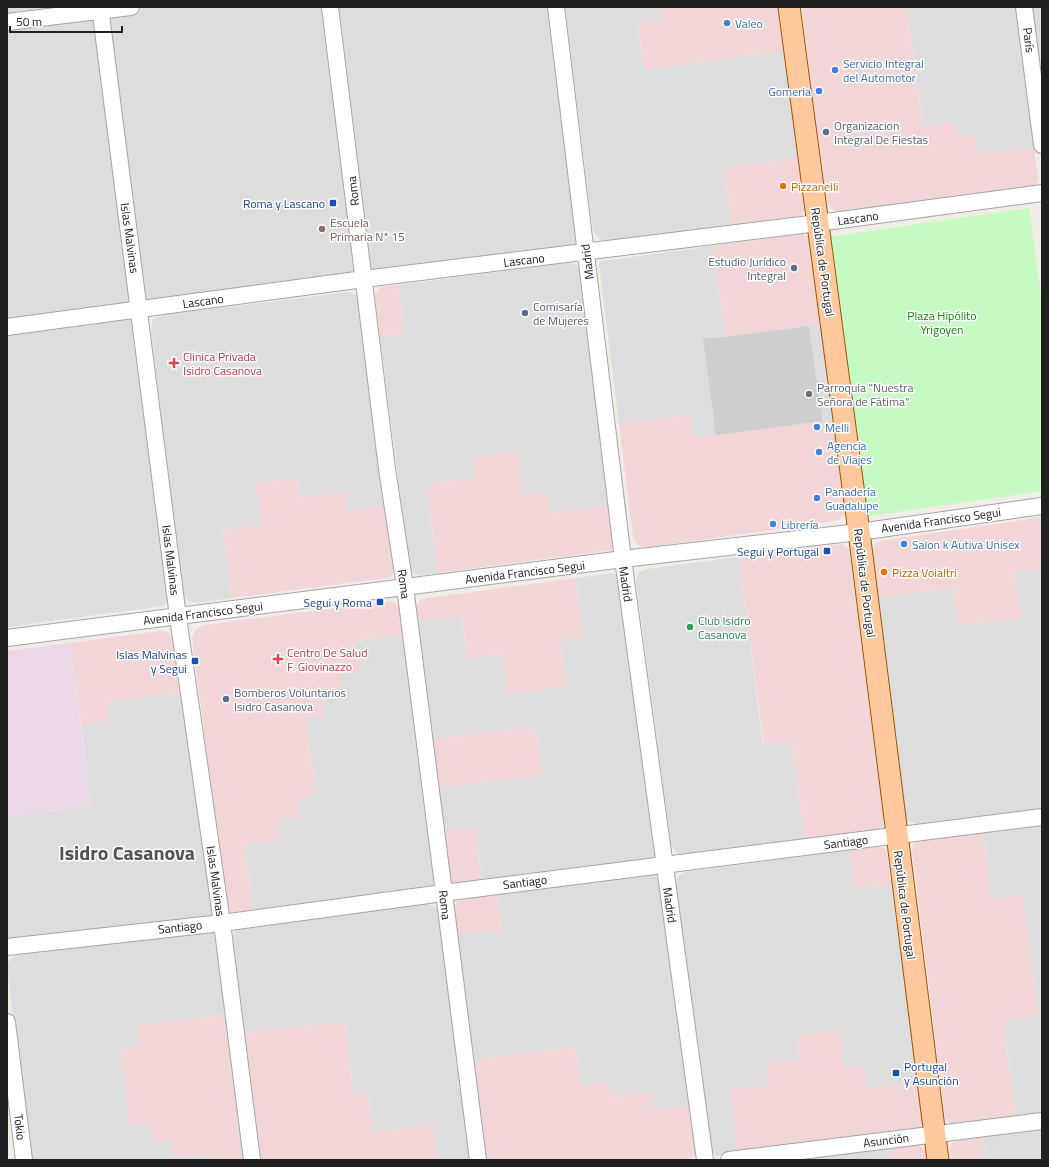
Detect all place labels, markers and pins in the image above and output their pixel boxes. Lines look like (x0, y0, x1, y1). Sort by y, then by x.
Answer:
place label: Valeo (735, 14, 763, 33)
marker: Valeo (722, 18, 732, 28)
place label: Servicio Integral del Automotor (843, 54, 924, 87)
marker: Servicio Integral del Automotor (830, 65, 840, 75)
place label: Gomeria (768, 82, 811, 101)
marker: Gomeria (814, 86, 824, 96)
place label: Organizacion Integral De Fiestas (834, 116, 929, 149)
marker: Organizacion Integral De Fiestas (821, 127, 831, 137)
place label: Pizzanelli (791, 177, 838, 196)
marker: Pizzanelli (778, 181, 788, 191)
place label: Roma y Lascano (243, 194, 325, 213)
marker: Roma y Lascano (328, 198, 338, 208)
place label: Escuela Primaria N* 15 (330, 213, 405, 246)
marker: Escuela Primaria N* 15 (317, 224, 327, 234)
place label: Estudio Jurídico Integral (708, 252, 786, 285)
marker: Estudio Jurídico Integral (789, 263, 799, 273)
place label: Comisaría de Mujeres (533, 297, 589, 330)
marker: Comisaría de Mujeres (520, 308, 530, 318)
place label: Clinica Privada Isidro Casanova (183, 347, 262, 380)
marker: Clinica Privada Isidro Casanova (168, 357, 180, 369)
place label: Parroquia "Nuestra Señora de Fátima" (817, 378, 914, 411)
marker: Parroquia "Nuestra Señora de Fátima" (804, 389, 814, 399)
place label: Melli (825, 418, 849, 437)
marker: Melli (812, 422, 822, 432)
place label: Agencia de Viajes (827, 436, 872, 469)
marker: Agencia de Viajes (814, 447, 824, 457)
place label: Panadería Guadalupe (825, 482, 879, 515)
marker: Panadería Guadalupe (812, 493, 822, 503)
place label: Librería (781, 515, 819, 534)
marker: Librería (768, 519, 778, 529)
place label: Salon k Autiva Unisex (912, 535, 1020, 554)
marker: Salon k Autiva Unisex (899, 539, 909, 549)
place label: Segui y Portugal (737, 542, 819, 561)
marker: Segui y Portugal (822, 546, 832, 556)
place label: Pizza Voialtri (892, 563, 957, 582)
marker: Pizza Voialtri (879, 567, 889, 577)
place label: Segui y Roma (304, 593, 372, 612)
marker: Segui y Roma (375, 597, 385, 607)
place label: Club Isidro Casanova (698, 611, 751, 644)
marker: Club Isidro Casanova (685, 622, 695, 632)
place label: Centro De Salud F. Giovinazzo (287, 643, 368, 676)
place label: Islas Malvinas y Segui (116, 645, 187, 678)
marker: Centro De Salud F. Giovinazzo (272, 653, 284, 665)
marker: Islas Malvinas y Segui (190, 656, 200, 666)
place label: Bomberos Voluntarios Isidro Casanova (234, 683, 347, 716)
marker: Bomberos Voluntarios Isidro Casanova (221, 694, 231, 704)
place label: Portugal y Asunción (904, 1057, 959, 1090)
marker: Portugal y Asunción (891, 1068, 901, 1078)

